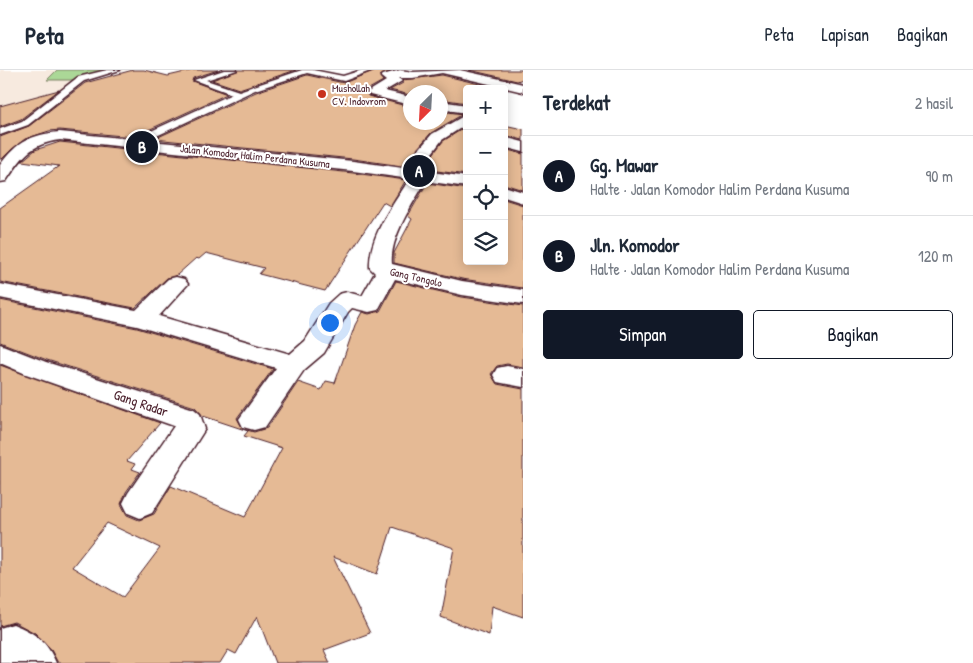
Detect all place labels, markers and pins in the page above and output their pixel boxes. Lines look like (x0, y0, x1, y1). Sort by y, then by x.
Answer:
place label: Mushollah CV. Indovrom (332, 81, 386, 108)
marker: Mushollah CV. Indovrom (316, 88, 328, 100)
pin: B (126, 128, 158, 166)
pin: A (403, 152, 435, 190)

